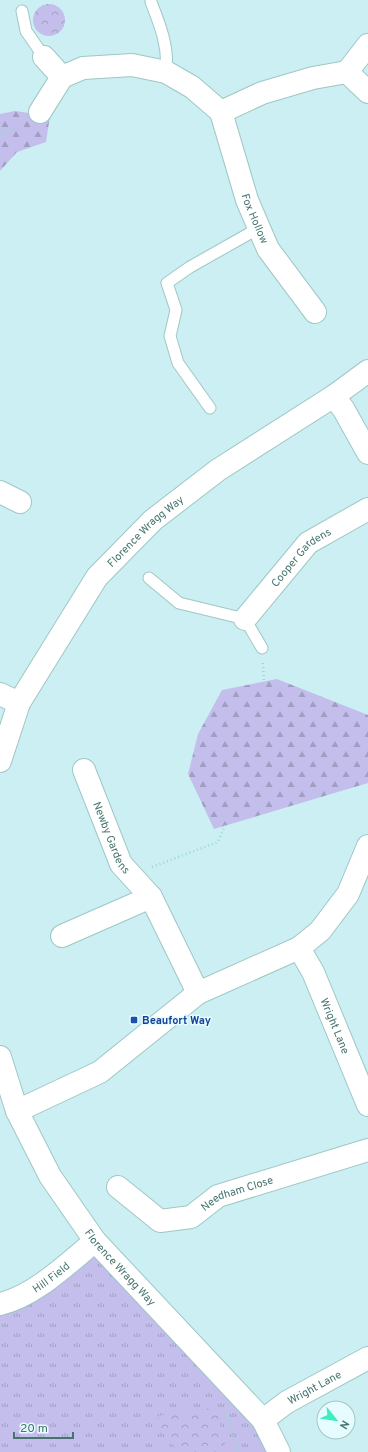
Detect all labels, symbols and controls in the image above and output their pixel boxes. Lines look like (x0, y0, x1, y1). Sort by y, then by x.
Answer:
street label: Fox Hollow (238, 192, 271, 246)
street label: Florence Wragg Way (105, 493, 187, 570)
street label: Cooper Gardens (268, 525, 334, 590)
street label: Newby Gardens (89, 800, 133, 877)
street label: Wright Lane (317, 996, 352, 1056)
place label: Beaufort Way (142, 1014, 211, 1028)
marker: Beaufort Way (129, 1015, 139, 1025)
street label: Needham Close (198, 1173, 275, 1215)
street label: Florence Wragg Way (81, 1227, 158, 1309)
street label: Hill Field (30, 1259, 73, 1296)
street label: Wright Lane (285, 1368, 344, 1408)
north arrow (316, 1400, 356, 1440)
scale bar (14, 1414, 73, 1440)
text: N (336, 1418, 352, 1431)
text: 20 m (20, 1421, 48, 1437)

